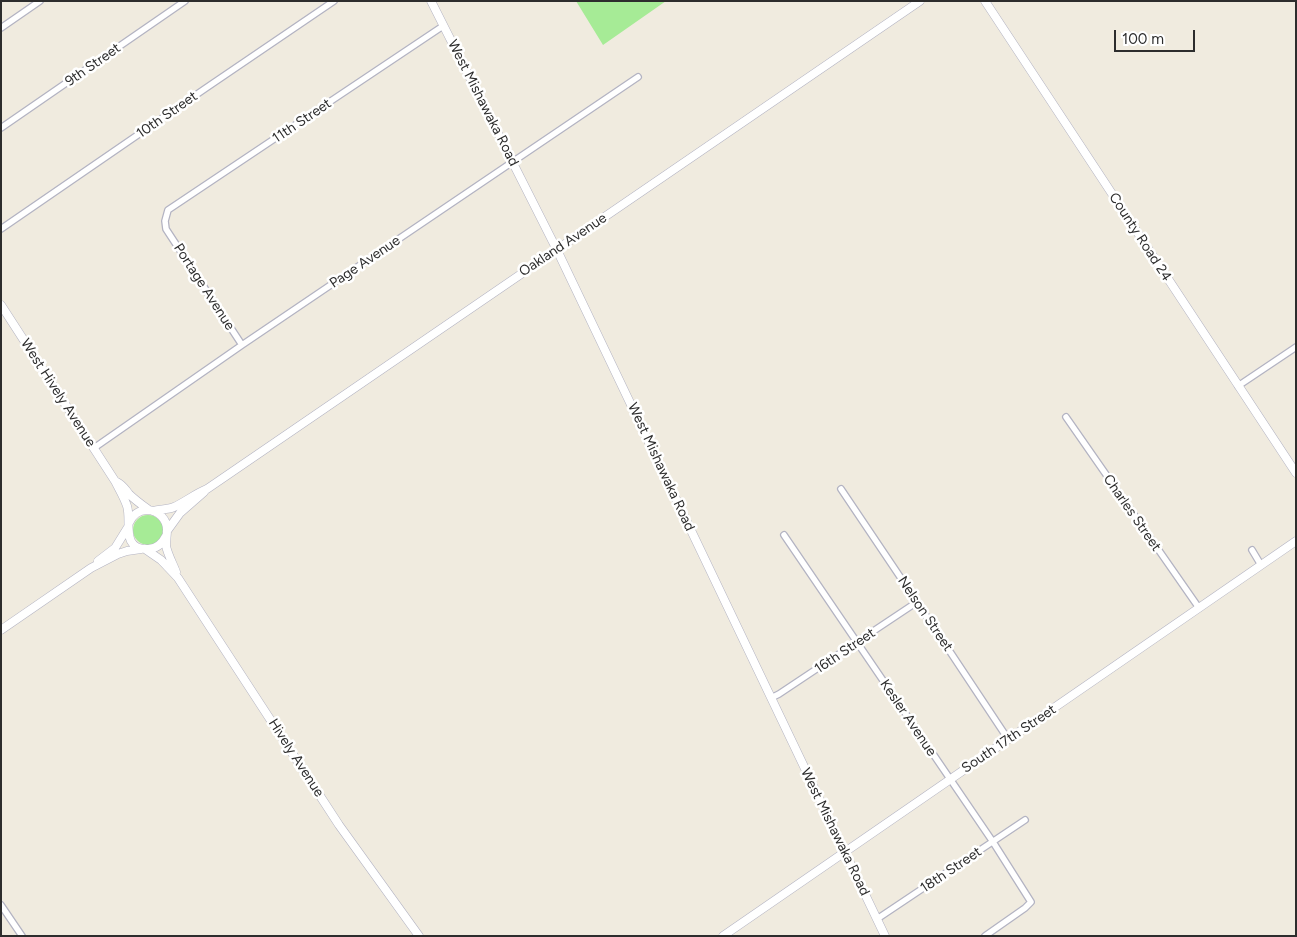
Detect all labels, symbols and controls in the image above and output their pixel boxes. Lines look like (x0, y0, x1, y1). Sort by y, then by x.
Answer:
scale bar (1117, 20, 1198, 52)
text: 100 m (1122, 30, 1164, 48)
street label: West Mishawaka Road (444, 37, 522, 169)
street label: 9th Street (62, 40, 124, 90)
street label: 10th Street (133, 88, 201, 142)
street label: 11th Street (269, 95, 335, 147)
street label: County Road 24 (1105, 190, 1175, 284)
street label: Oakland Avenue (516, 210, 610, 280)
street label: Page Avenue (326, 232, 404, 292)
street label: Portage Avenue (170, 241, 238, 333)
street label: West Hively Avenue (17, 336, 99, 450)
street label: West Mishawaka Road (624, 400, 698, 534)
street label: Charles Street (1099, 471, 1165, 555)
street label: Nelson Street (894, 573, 956, 655)
street label: 16th Street (812, 625, 878, 677)
street label: Kesler Avenue (876, 676, 940, 760)
street label: South 17th Street (959, 701, 1059, 777)
street label: Hively Avenue (265, 716, 327, 800)
street label: West Mishawaka Road (797, 766, 873, 898)
street label: 18th Street (917, 843, 985, 897)

